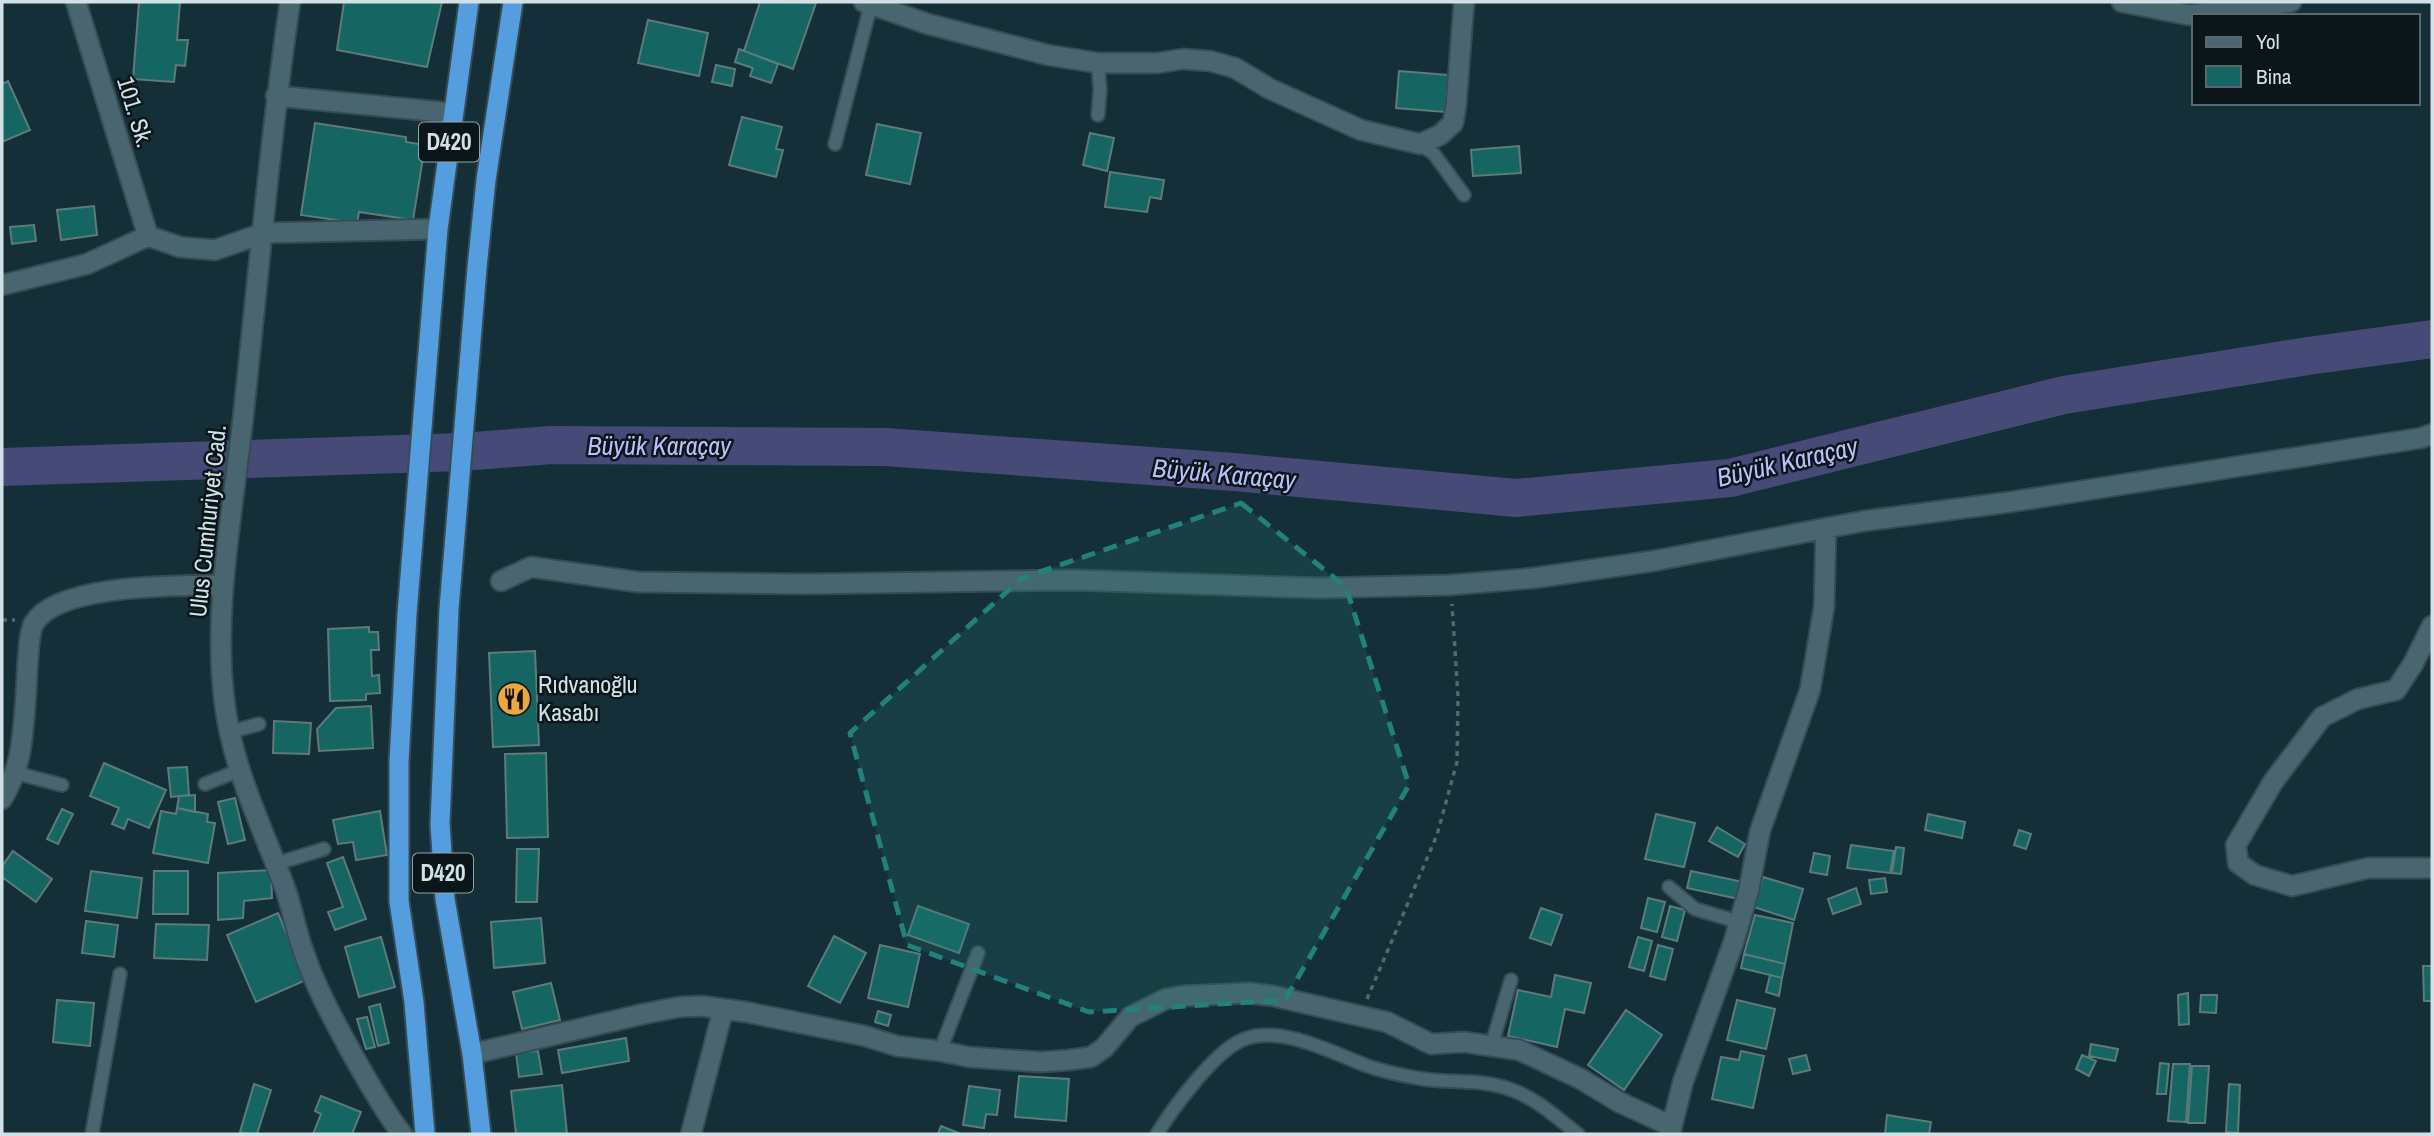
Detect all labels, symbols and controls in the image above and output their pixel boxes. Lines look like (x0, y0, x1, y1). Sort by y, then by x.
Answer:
legend (2192, 14, 2420, 105)
text: Yol (2256, 27, 2280, 56)
text: Bina (2256, 62, 2292, 91)
street label: 101. Sk. (110, 72, 162, 151)
road number: D420 (419, 122, 479, 162)
street label: Ulus Cumhuriyet Cad. (181, 423, 233, 619)
water label: Büyük Karaçay (587, 428, 732, 463)
water label: Büyük Karaçay (1713, 428, 1862, 495)
water label: Büyük Karaçay (1151, 450, 1298, 497)
place label: Rıdvanoğlu Kasabı (538, 668, 638, 728)
restaurant icon: Rıdvanoğlu Kasabı (495, 680, 533, 718)
road number: D420 (413, 853, 473, 892)

